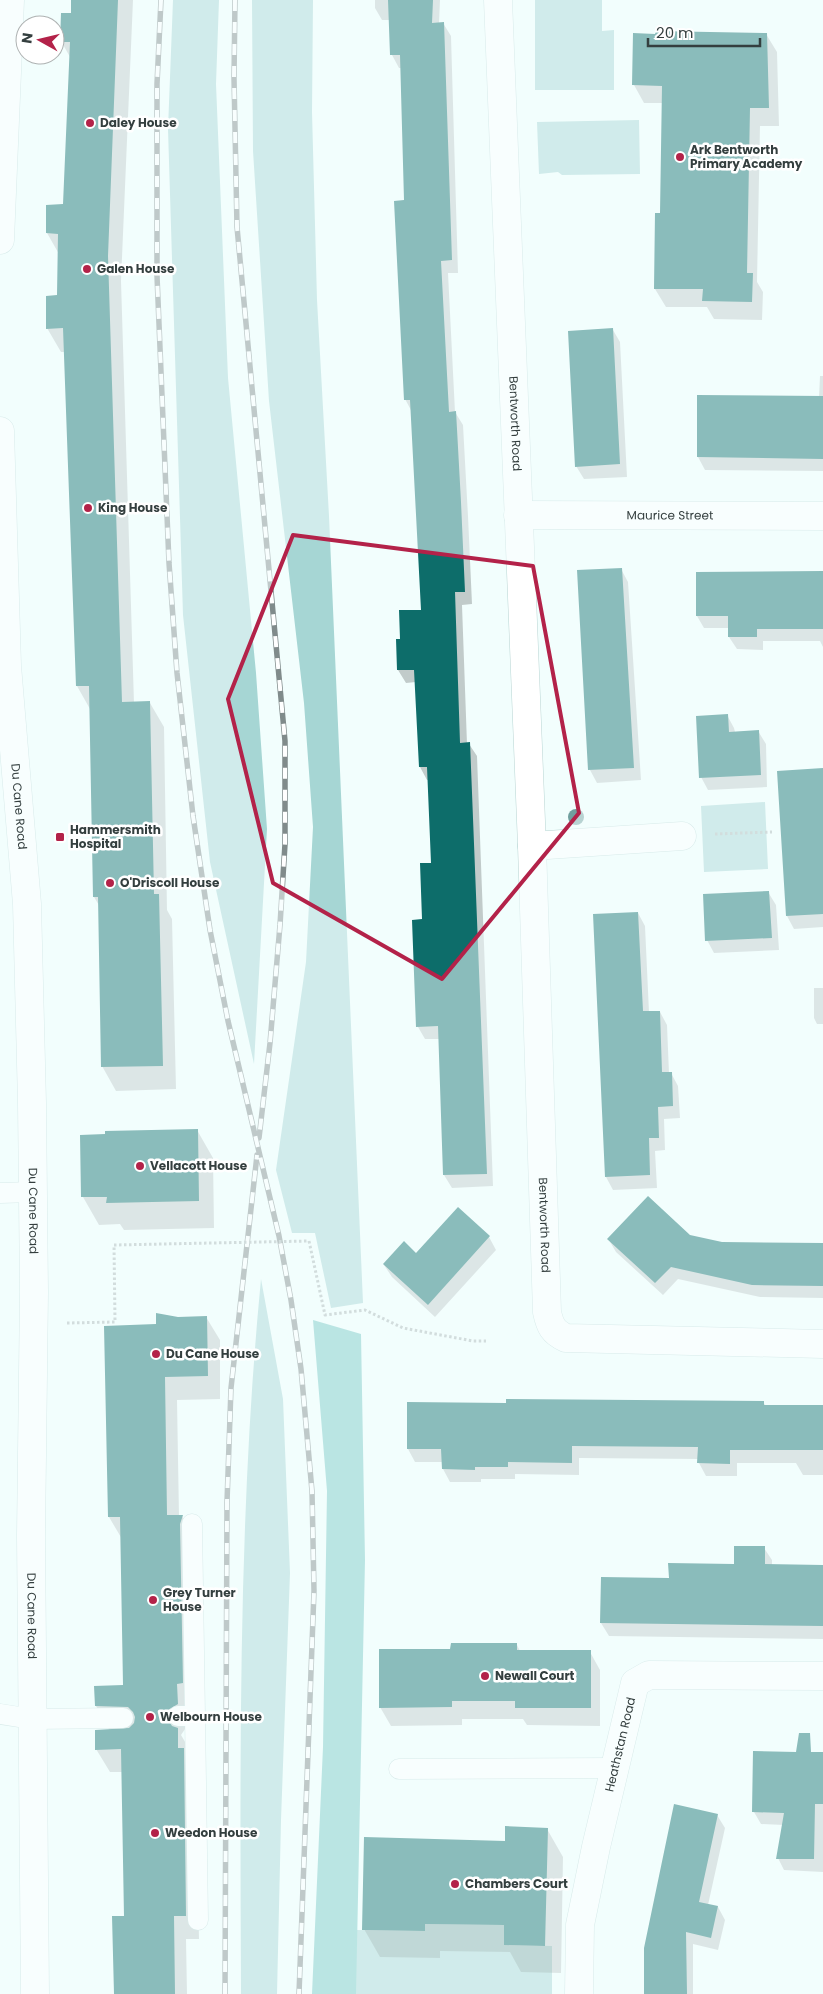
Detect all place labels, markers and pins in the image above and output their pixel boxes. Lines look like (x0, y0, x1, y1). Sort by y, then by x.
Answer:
place label: Daley House (100, 114, 177, 131)
marker: Daley House (84, 117, 96, 129)
place label: Ark Bentworth Primary Academy (690, 141, 803, 172)
marker: Ark Bentworth Primary Academy (674, 151, 686, 163)
place label: Galen House (97, 260, 175, 277)
marker: Galen House (81, 263, 93, 275)
place label: King House (98, 499, 168, 516)
marker: King House (82, 502, 94, 514)
place label: Hammersmith Hospital (70, 821, 161, 852)
marker: Hammersmith Hospital (54, 831, 66, 843)
place label: O'Driscoll House (120, 874, 220, 891)
marker: O'Driscoll House (104, 877, 116, 889)
place label: Vellacott House (150, 1157, 248, 1174)
marker: Vellacott House (134, 1160, 146, 1172)
place label: Du Cane House (166, 1345, 260, 1362)
marker: Du Cane House (150, 1348, 162, 1360)
place label: Grey Turner House (163, 1584, 236, 1615)
marker: Grey Turner House (147, 1594, 159, 1606)
place label: Newall Court (495, 1667, 575, 1684)
marker: Newall Court (479, 1670, 491, 1682)
place label: Welbourn House (160, 1708, 262, 1725)
marker: Welbourn House (144, 1711, 156, 1723)
place label: Weedon House (165, 1824, 258, 1841)
marker: Weedon House (149, 1827, 161, 1839)
place label: Chambers Court (465, 1875, 568, 1892)
marker: Chambers Court (449, 1878, 461, 1890)

